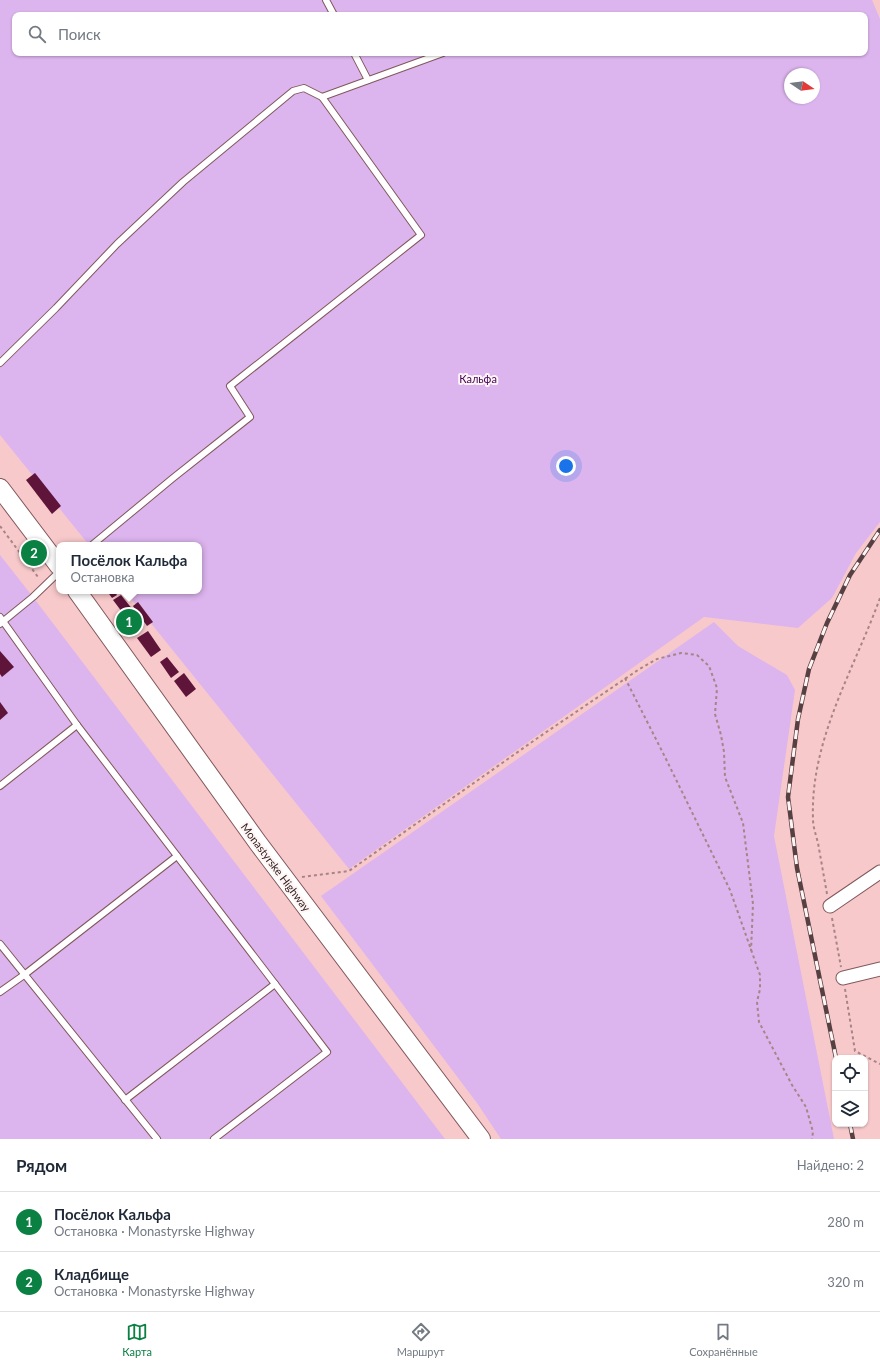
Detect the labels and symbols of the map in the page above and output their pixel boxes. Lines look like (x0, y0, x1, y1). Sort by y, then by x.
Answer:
north arrow (784, 68, 820, 104)
park label: Кальфа (459, 372, 497, 385)
your location (556, 456, 576, 476)
pin: 2 (21, 538, 47, 568)
pin: 1 (116, 607, 142, 637)
street label: Monastyrske Highway (239, 820, 314, 914)

